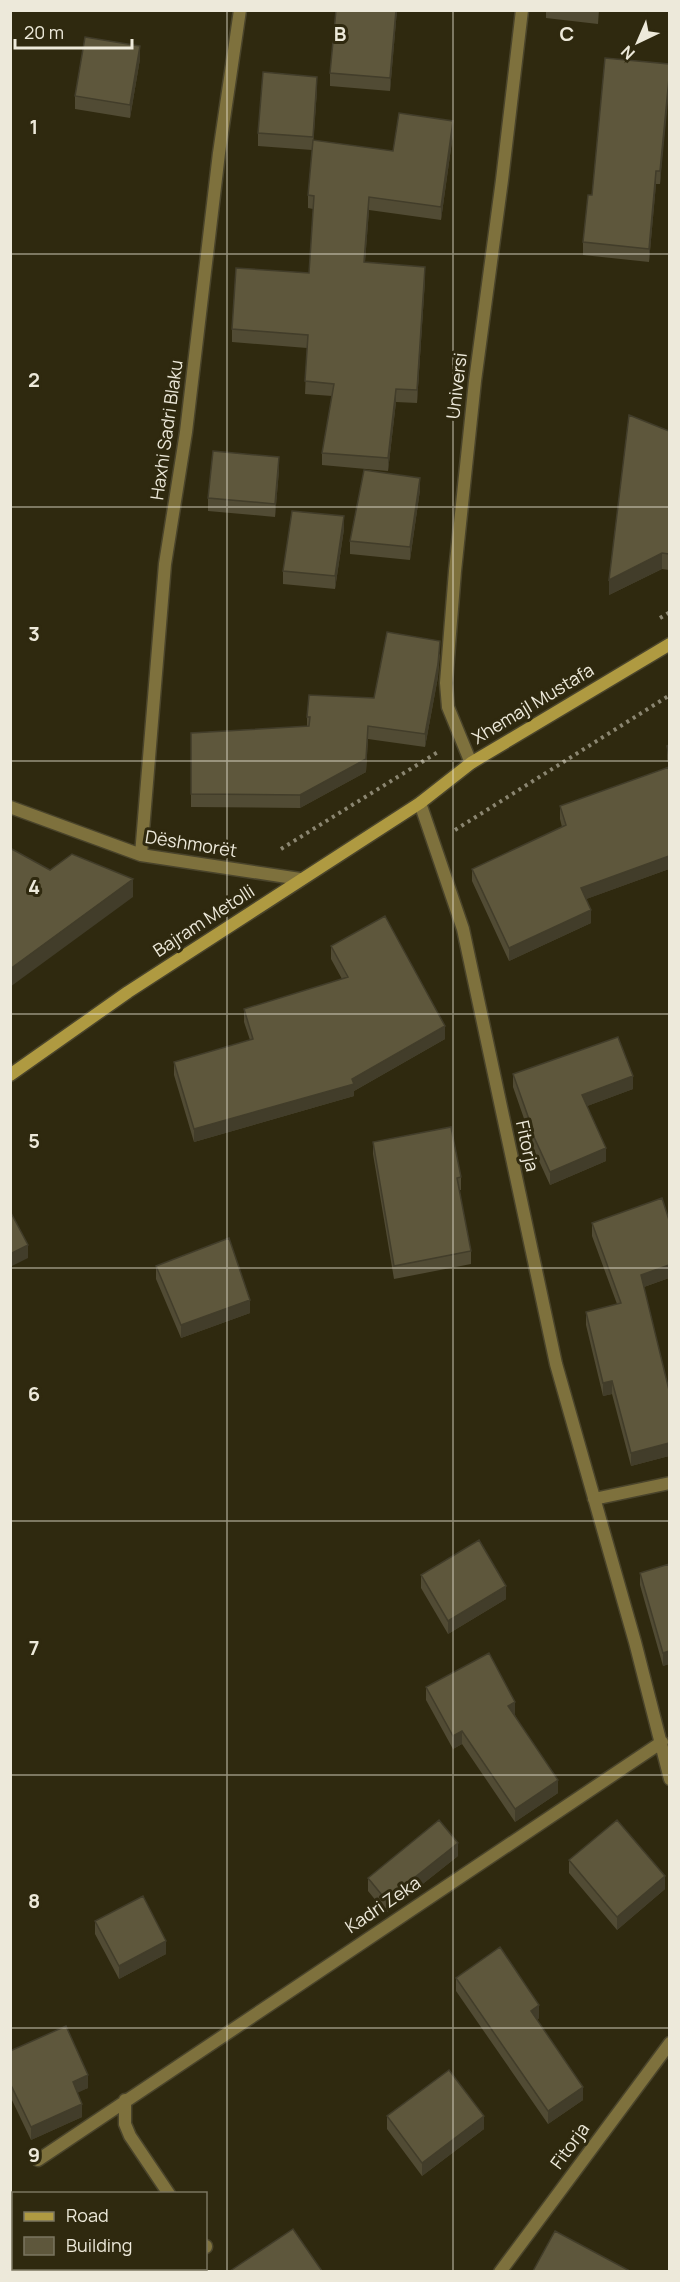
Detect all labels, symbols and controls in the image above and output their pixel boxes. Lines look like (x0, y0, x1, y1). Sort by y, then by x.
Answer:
scale bar (15, 12, 132, 50)
north arrow (608, 12, 668, 72)
text: 20 m (24, 20, 64, 44)
text: B (334, 20, 347, 47)
text: C (560, 20, 574, 47)
text: N (616, 41, 639, 65)
text: 1 (30, 113, 38, 140)
street label: Universi (440, 351, 472, 420)
street label: Haxhi Sadri Blaku (144, 358, 188, 501)
text: 2 (28, 366, 40, 393)
text: 3 (28, 620, 40, 647)
street label: Xhemajl Mustafa (467, 657, 598, 749)
street label: Dëshmorët (143, 824, 239, 862)
text: 4 (28, 873, 40, 900)
street label: Bajram Metolli (148, 878, 259, 962)
street label: Fitorja (511, 1118, 545, 1174)
text: 5 (28, 1127, 40, 1154)
text: 6 (28, 1380, 40, 1407)
text: 7 (29, 1634, 39, 1661)
street label: Kadri Zeka (340, 1870, 425, 1938)
text: 8 (28, 1887, 40, 1914)
street label: Fitorja (544, 2117, 594, 2173)
text: 9 (28, 2141, 40, 2168)
legend (12, 2192, 207, 2270)
text: Road (66, 2203, 109, 2227)
text: Building (66, 2233, 132, 2257)

